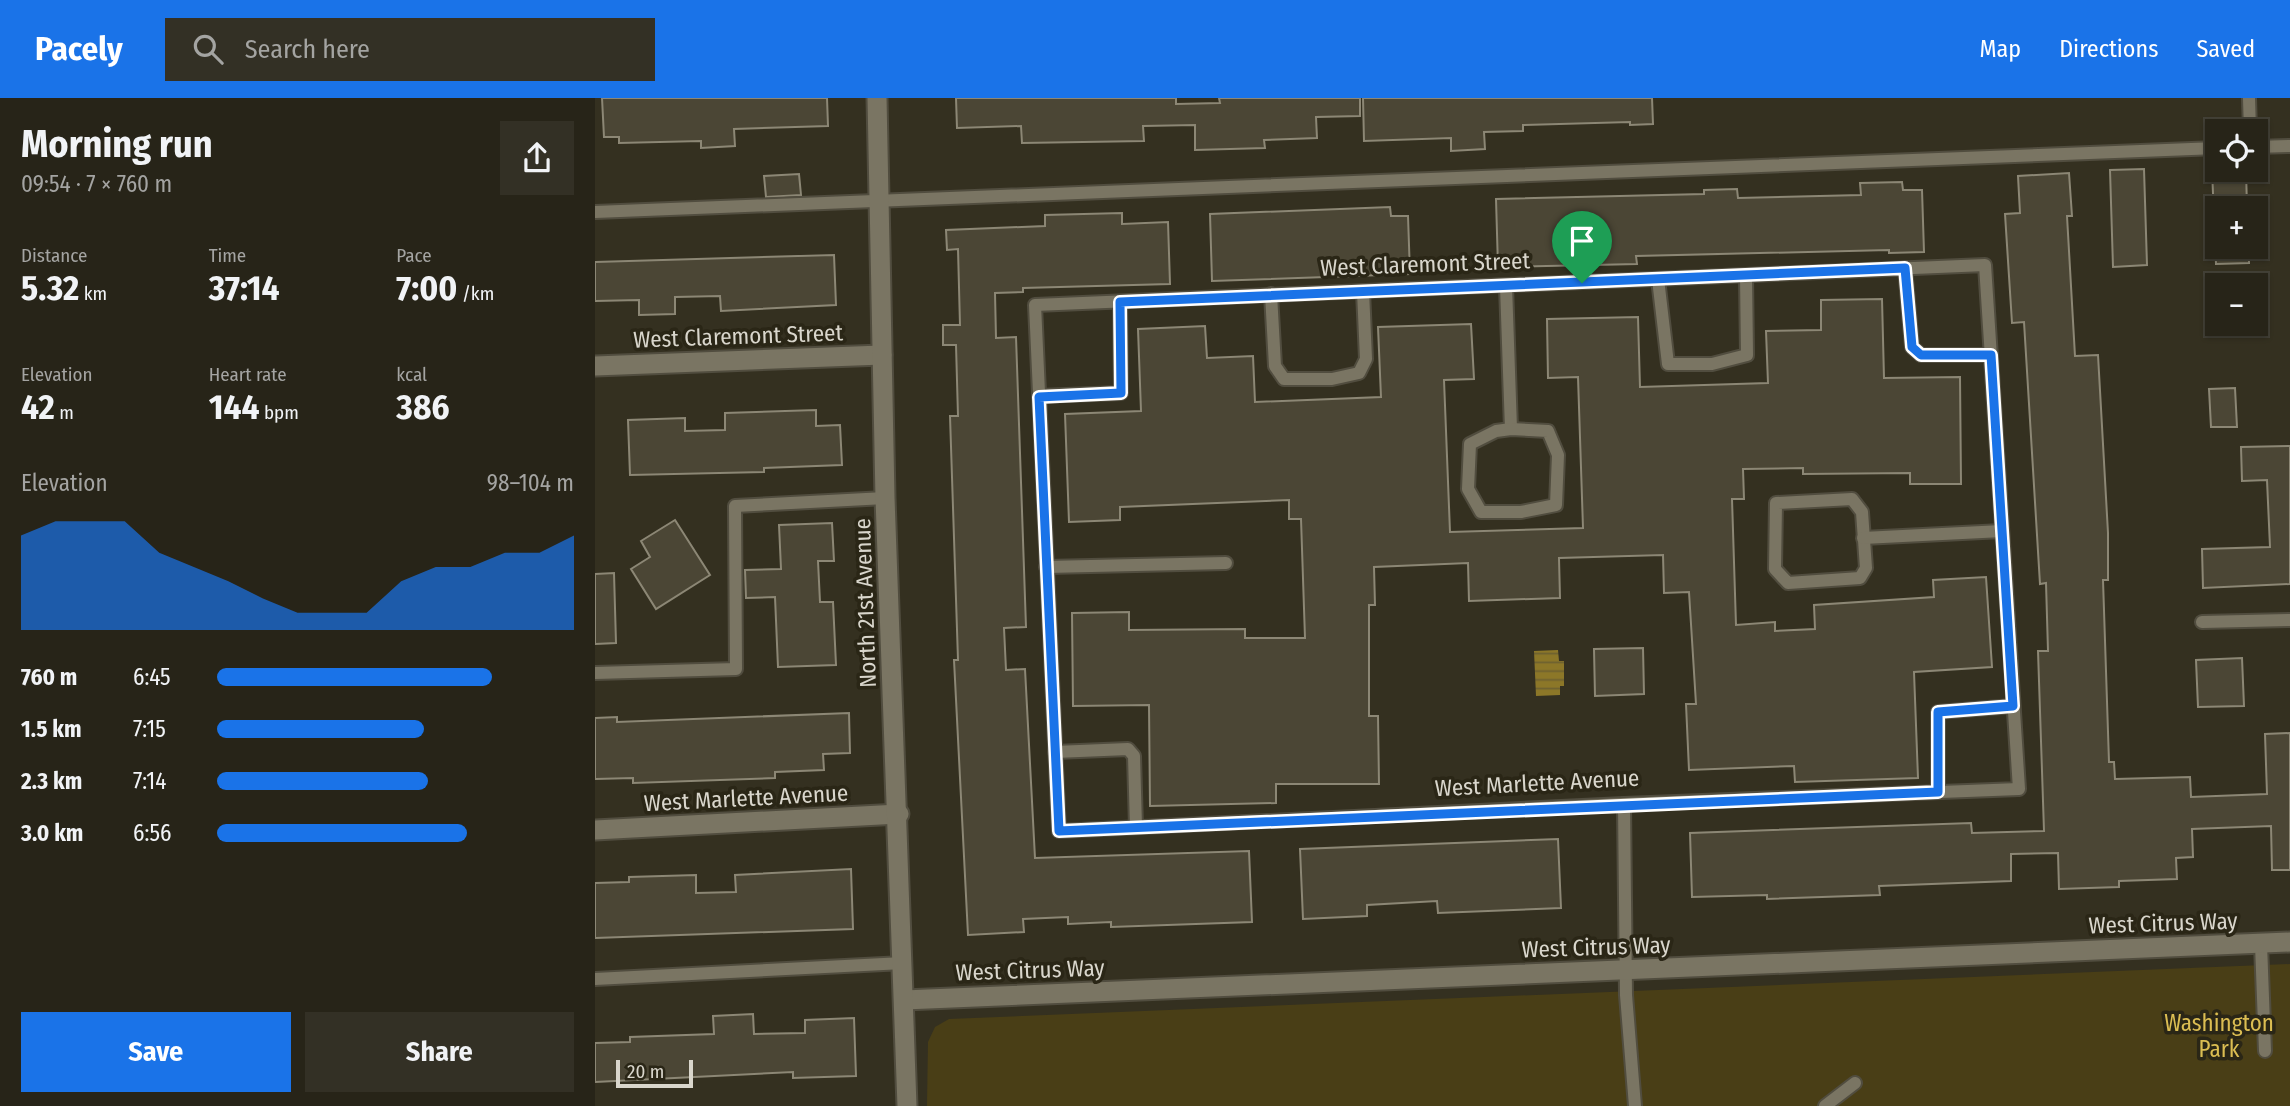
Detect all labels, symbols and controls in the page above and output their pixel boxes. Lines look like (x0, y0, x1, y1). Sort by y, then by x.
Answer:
search box (165, 18, 655, 81)
text: Pacely (35, 29, 123, 69)
icon: search (189, 30, 227, 68)
text: Search here (245, 34, 370, 65)
text: Map (1980, 35, 2021, 63)
text: Directions (2059, 35, 2158, 63)
text: Saved (2196, 35, 2255, 63)
map controls (2205, 119, 2268, 336)
button: locate (2205, 119, 2268, 182)
text: Morning run (21, 121, 213, 167)
button: share (500, 121, 574, 195)
text: 09:54 · 7 × 760 m (21, 170, 172, 198)
button: + (2205, 196, 2268, 259)
pin (1552, 211, 1612, 283)
icon: arrive (1563, 222, 1601, 260)
text: Distance (21, 244, 88, 267)
text: Time (209, 244, 246, 267)
text: Pace (396, 244, 432, 267)
street label: West Claremont Street (1320, 246, 1531, 282)
text: 5.32 (21, 267, 79, 309)
text: 37:14 (209, 267, 280, 309)
text: 7:00 (396, 267, 457, 309)
button: − (2205, 273, 2268, 336)
text: km (79, 282, 107, 305)
text: /km (457, 282, 494, 305)
street label: West Claremont Street (633, 318, 844, 354)
text: Elevation (21, 363, 93, 386)
text: Heart rate (209, 363, 287, 386)
text: kcal (396, 363, 427, 386)
text: 42 (21, 386, 55, 428)
text: 144 (209, 386, 259, 428)
text: 386 (396, 386, 450, 428)
text: m (55, 401, 74, 424)
text: bpm (259, 401, 299, 424)
text: Elevation (21, 469, 108, 497)
text: 98–104 m (487, 469, 574, 497)
street label: North 21st Avenue (848, 518, 882, 688)
text: 760 m (21, 663, 77, 691)
text: 6:45 (133, 663, 171, 691)
text: 1.5 km (21, 715, 82, 743)
text: 7:15 (133, 715, 166, 743)
street label: West Marlette Avenue (1434, 764, 1640, 802)
text: 2.3 km (21, 767, 82, 795)
text: 7:14 (133, 767, 166, 795)
street label: West Marlette Avenue (643, 779, 849, 817)
text: 3.0 km (21, 819, 83, 847)
text: 6:56 (133, 819, 171, 847)
street label: West Citrus Way (2088, 906, 2239, 940)
street label: West Citrus Way (1521, 930, 1672, 964)
street label: West Citrus Way (955, 953, 1106, 987)
park label: Washington Park (2164, 1009, 2274, 1063)
button: Save (21, 1012, 291, 1092)
button: Share (305, 1012, 574, 1092)
scale bar (616, 1057, 693, 1089)
text: 20 m (627, 1060, 664, 1083)

